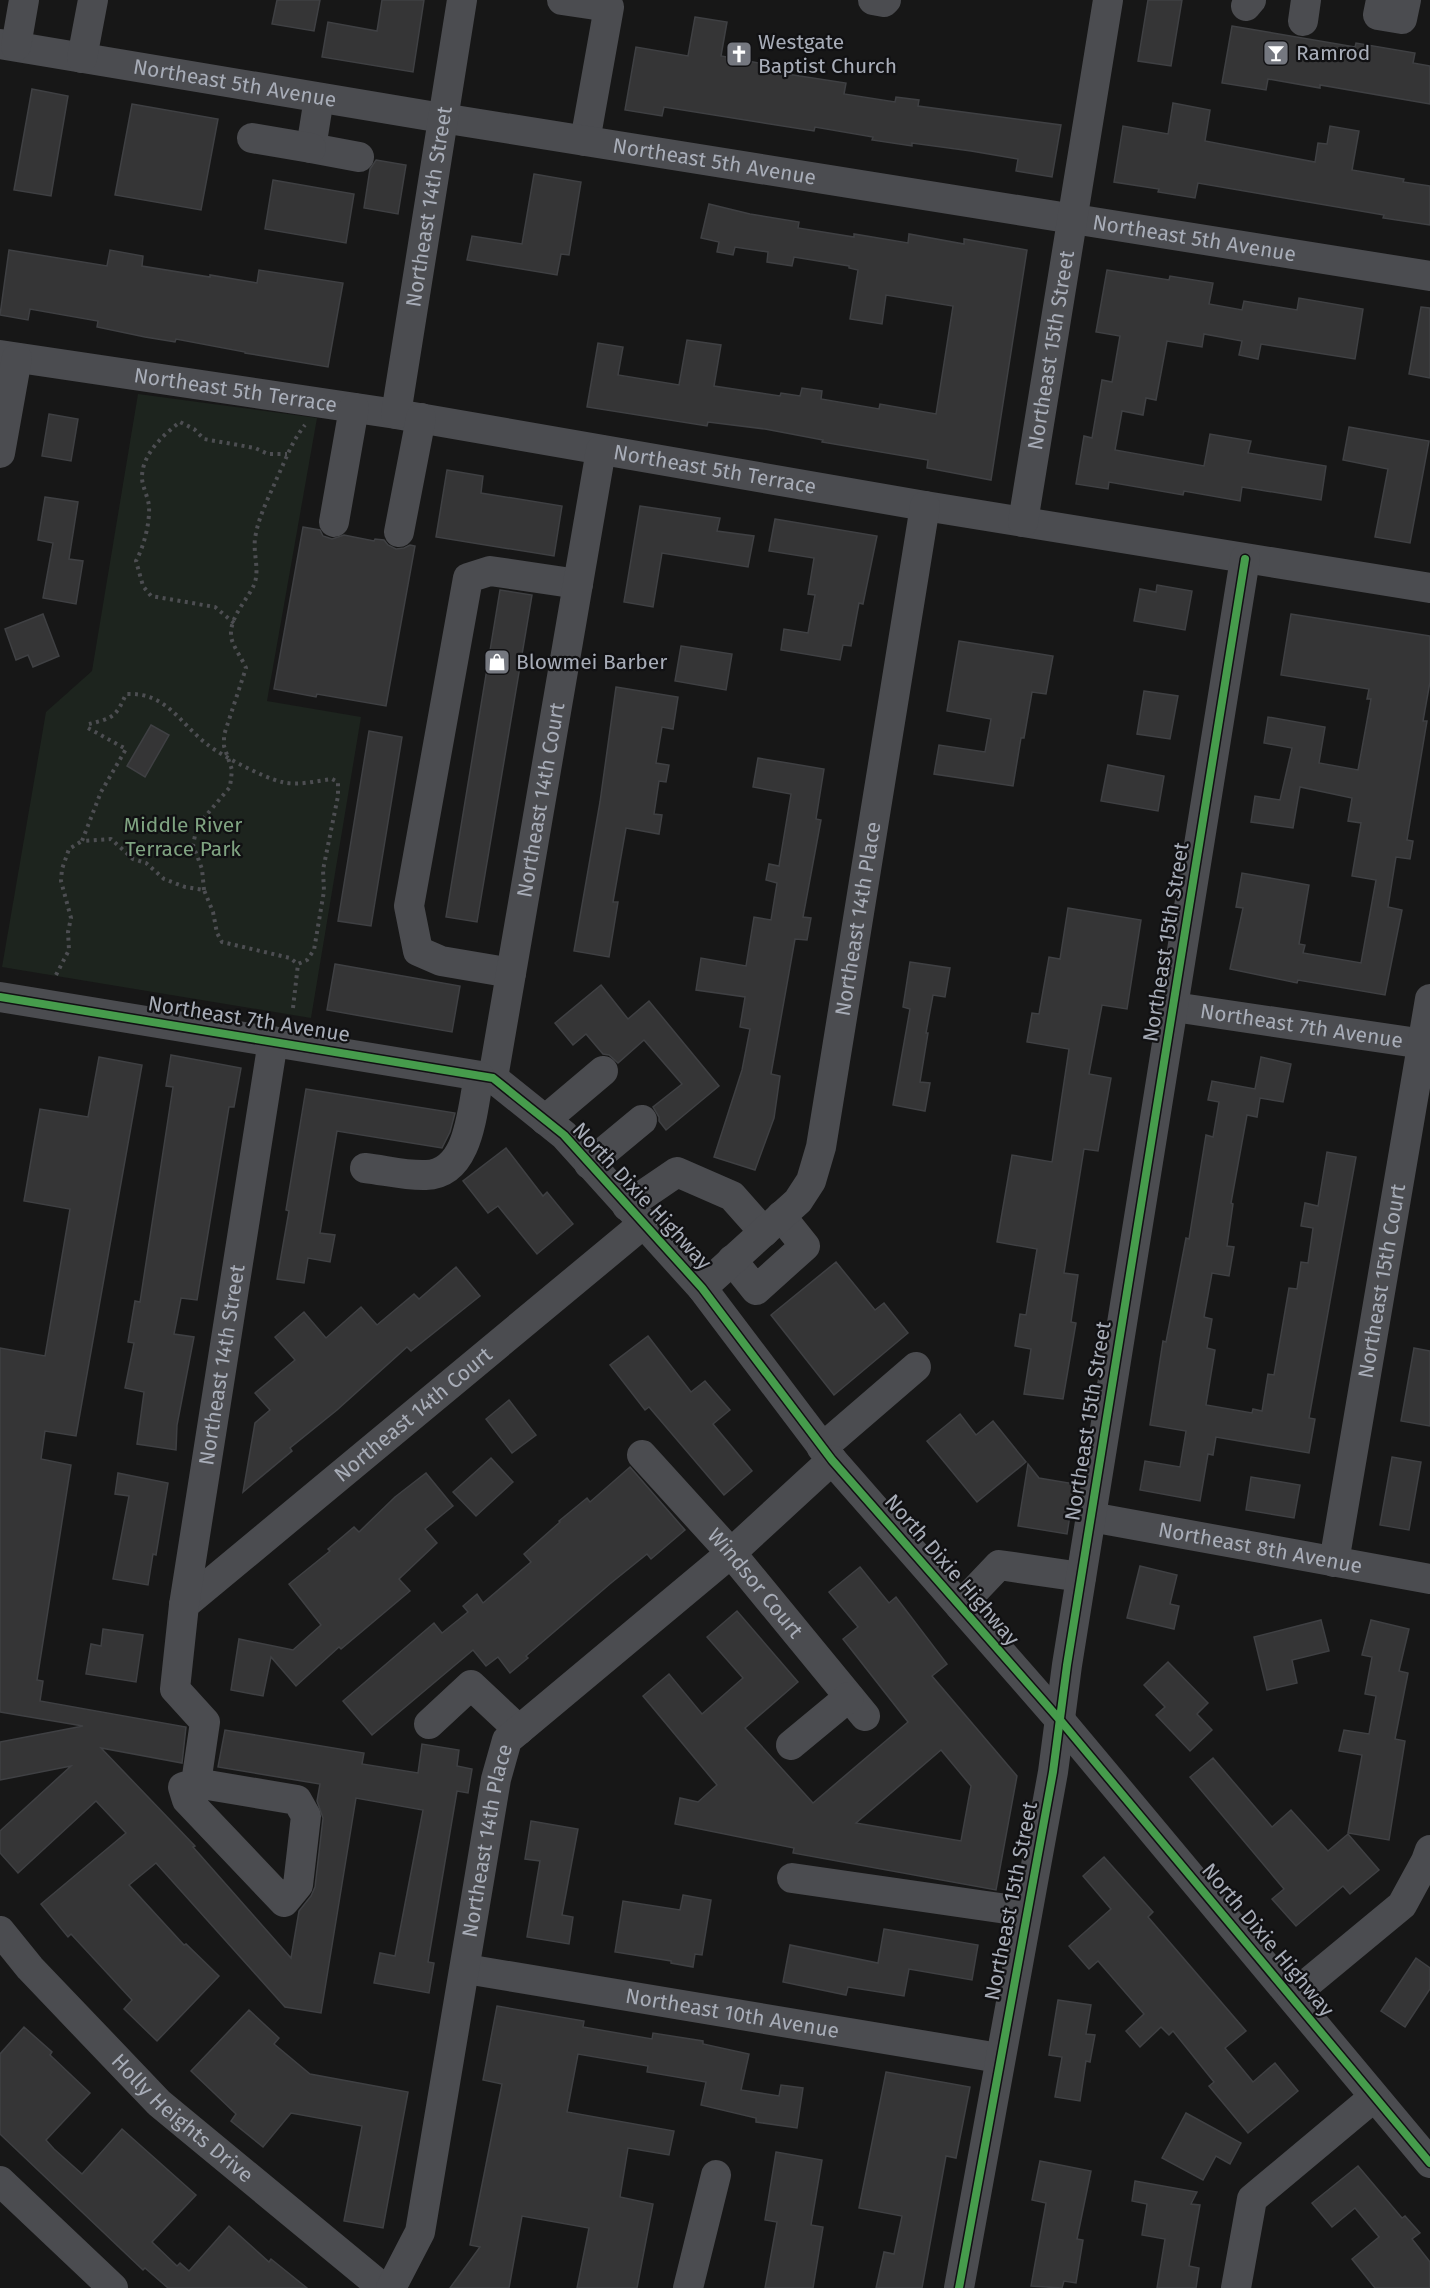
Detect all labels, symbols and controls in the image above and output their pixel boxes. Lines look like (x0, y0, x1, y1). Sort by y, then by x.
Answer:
place label: Westgate Baptist Church (758, 29, 897, 79)
bar icon: Ramrod (1261, 38, 1291, 68)
church icon: Westgate Baptist Church (724, 39, 754, 69)
place label: Ramrod (1296, 40, 1370, 66)
street label: Northeast 5th Avenue (131, 53, 338, 113)
street label: Northeast 14th Street (400, 104, 458, 309)
street label: Northeast 5th Avenue (611, 132, 818, 191)
street label: Northeast 5th Avenue (1091, 209, 1298, 267)
street label: Northeast 15th Street (1022, 248, 1080, 452)
street label: Northeast 5th Terrace (132, 362, 339, 418)
street label: Northeast 5th Terrace (612, 439, 818, 500)
shop icon: Blowmei Barber (482, 647, 512, 677)
place label: Blowmei Barber (516, 649, 667, 675)
street label: Northeast 14th Court (511, 700, 570, 900)
park label: Middle River Terrace Park (124, 812, 242, 862)
street label: Northeast 14th Place (829, 820, 887, 1018)
street label: Northeast 15th Street (1137, 840, 1195, 1044)
street label: Northeast 7th Avenue (146, 990, 352, 1048)
street label: Northeast 7th Avenue (1198, 998, 1405, 1054)
street label: North Dixie Highway (567, 1117, 718, 1276)
street label: Northeast 15th Court (1353, 1182, 1411, 1380)
street label: Northeast 14th Street (193, 1262, 251, 1467)
street label: Northeast 15th Street (1059, 1319, 1117, 1523)
street label: Northeast 14th Court (329, 1341, 498, 1488)
street label: North Dixie Highway (879, 1489, 1025, 1652)
street label: Northeast 8th Avenue (1156, 1517, 1364, 1579)
street label: Windsor Court (702, 1523, 809, 1644)
street label: Northeast 14th Place (457, 1741, 518, 1940)
street label: Northeast 15th Street (979, 1799, 1043, 2003)
street label: North Dixie Highway (1196, 1858, 1340, 2023)
street label: Northeast 10th Avenue (624, 1983, 841, 2044)
street label: Holly Heights Drive (106, 2048, 259, 2188)

